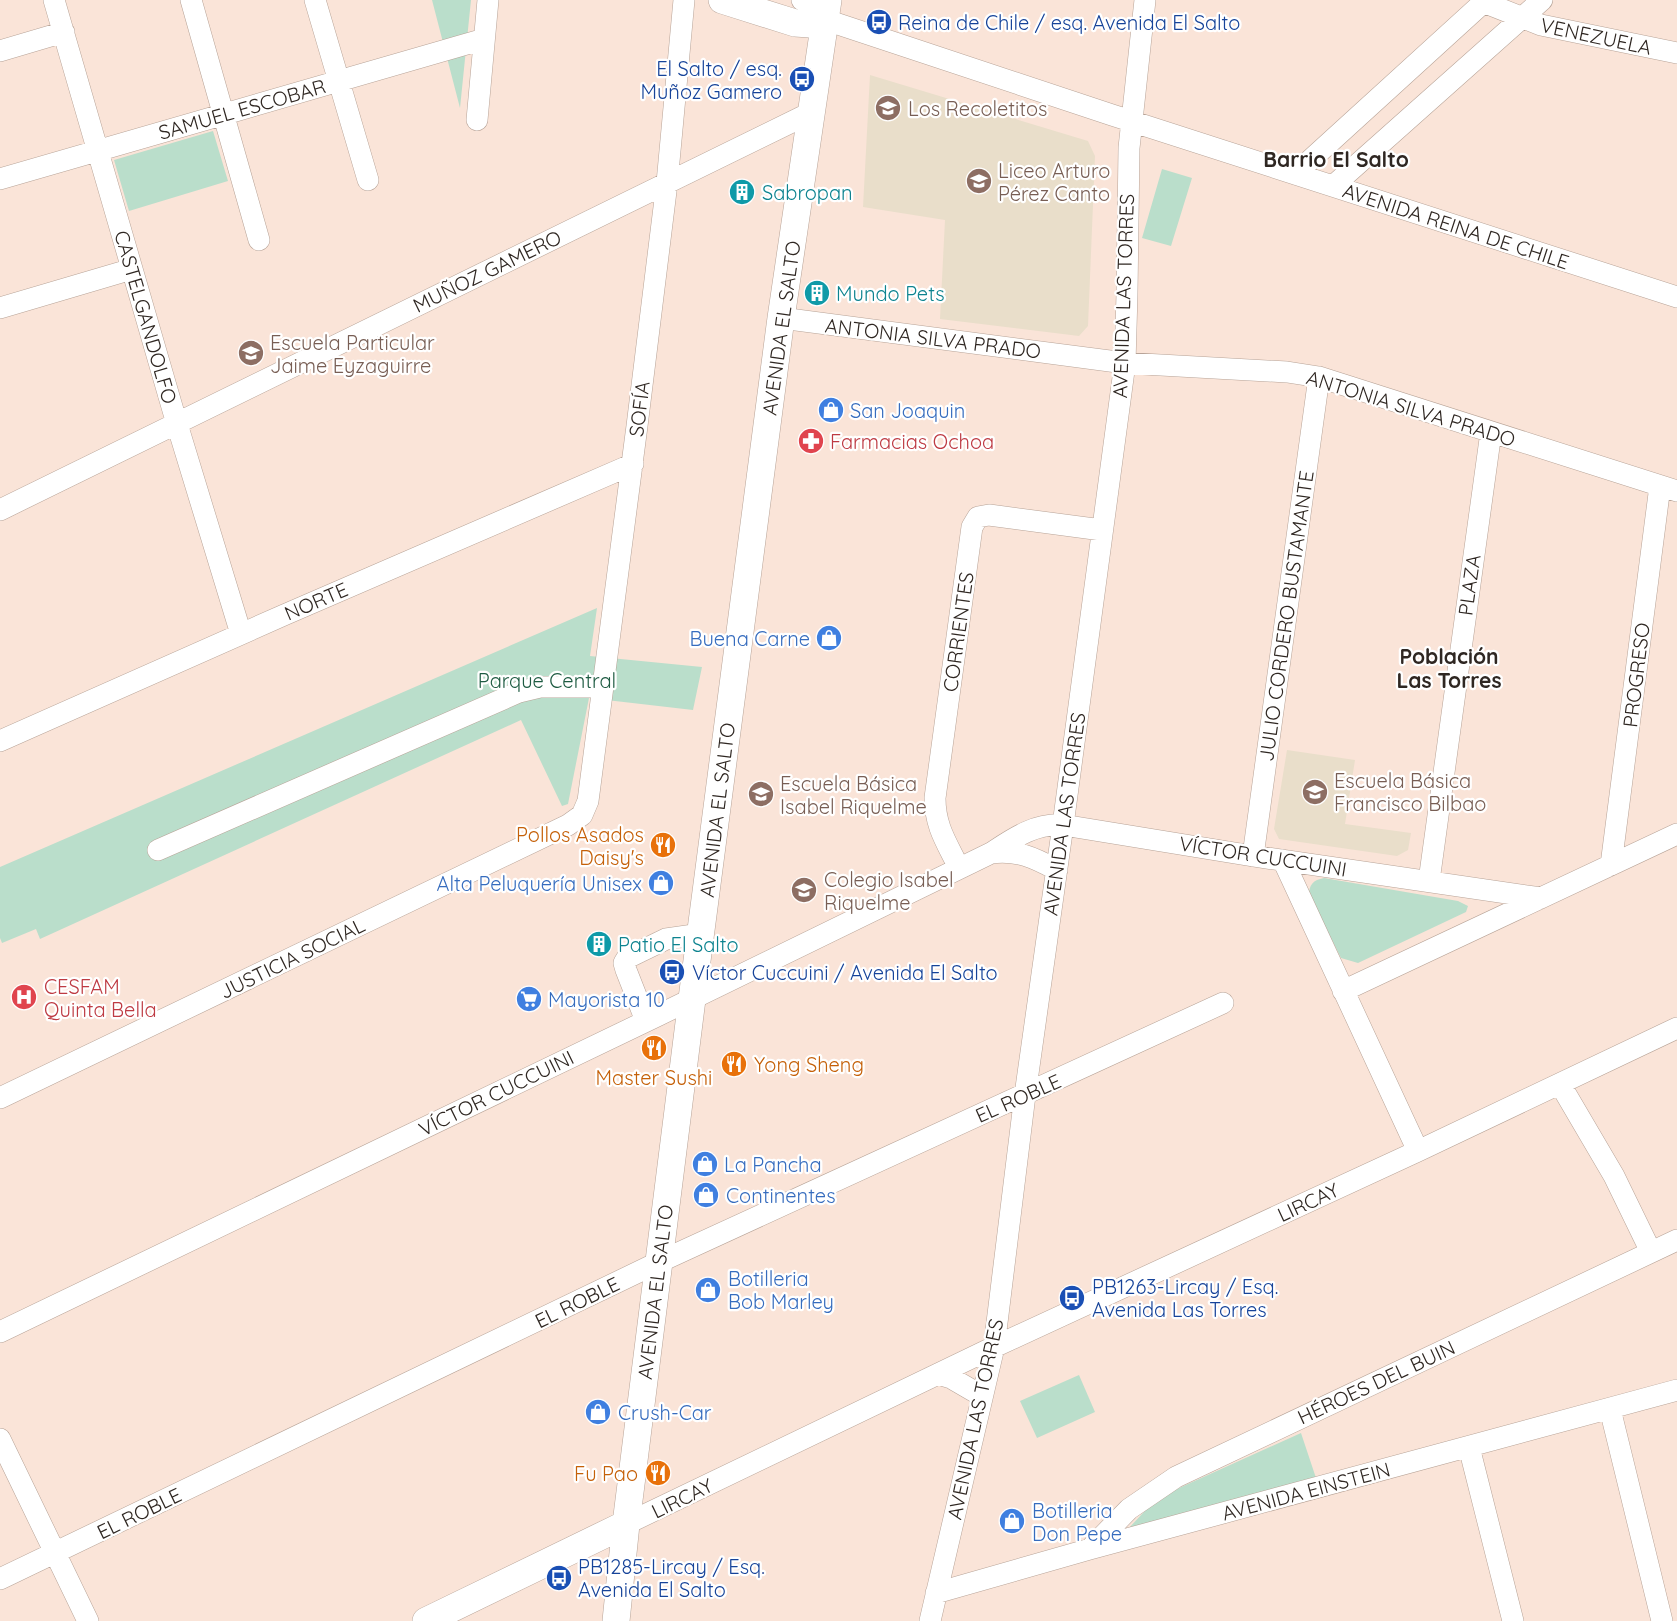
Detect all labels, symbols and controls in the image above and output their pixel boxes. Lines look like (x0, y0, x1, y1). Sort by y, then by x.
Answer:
bus stop icon: Reina de Chile / esq. Avenida El Salto (864, 7, 894, 37)
place label: Reina de Chile / esq. Avenida El Salto (898, 10, 1240, 35)
street label: VENEZUELA (1538, 12, 1654, 60)
place label: El Salto / esq. Muñoz Gamero (640, 56, 782, 104)
bus stop icon: El Salto / esq. Muñoz Gamero (787, 64, 817, 94)
street label: SAMUEL ESCOBAR (156, 73, 328, 145)
school or university icon: Los Recoletitos (873, 93, 903, 123)
place label: Los Recoletitos (908, 96, 1048, 121)
district label: Barrio El Salto (1263, 146, 1409, 172)
place label: Liceo Arturo Pérez Canto (998, 158, 1110, 206)
school or university icon: Liceo Arturo Pérez Canto (964, 166, 994, 196)
building icon: Sabropan (727, 177, 757, 207)
street label: AVENIDA REINA DE CHILE (1340, 178, 1572, 274)
place label: Sabropan (762, 180, 853, 205)
street label: AVENIDA LAS TORRES (1107, 193, 1139, 399)
street label: MUÑOZ GAMERO (409, 224, 565, 318)
street label: CASTELGANDOLFO (109, 227, 183, 407)
street label: AVENIDA EL SALTO (756, 239, 806, 417)
building icon: Mundo Pets (802, 278, 832, 308)
place label: Mundo Pets (836, 281, 945, 306)
street label: ANTONIA SILVA PRADO (824, 312, 1042, 364)
place label: Escuela Particular Jaime Eyzaguirre (270, 330, 435, 378)
school or university icon: Escuela Particular Jaime Eyzaguirre (236, 338, 266, 368)
street label: ANTONIA SILVA PRADO (1303, 364, 1519, 452)
street label: SOFÍA (623, 380, 655, 438)
shop icon: San Joaquin (816, 395, 846, 425)
place label: San Joaquin (850, 398, 965, 423)
pharmacy icon: Farmacias Ochoa (796, 426, 826, 456)
place label: Farmacias Ochoa (830, 429, 994, 454)
street label: JULIO CORDERO BUSTAMANTE (1253, 469, 1319, 763)
street label: PLAZA (1452, 553, 1486, 617)
street label: CORRIENTES (937, 570, 979, 694)
street label: NORTE (281, 577, 351, 625)
street label: PROGRESO (1617, 621, 1655, 729)
shop icon: Buena Carne (814, 623, 844, 653)
place label: Buena Carne (689, 626, 810, 651)
district label: Población Las Torres (1397, 643, 1502, 693)
park label: Parque Central (478, 668, 616, 693)
street label: AVENIDA LAS TORRES (1037, 711, 1091, 917)
street label: AVENIDA EL SALTO (694, 721, 740, 899)
place label: Escuela Básica Francisco Bilbao (1334, 768, 1486, 816)
place label: Escuela Básica Isabel Riquelme (780, 771, 927, 819)
school or university icon: Escuela Básica Francisco Bilbao (1300, 777, 1330, 807)
school or university icon: Escuela Básica Isabel Riquelme (746, 779, 776, 809)
place label: Pollos Asados Daisy's (516, 822, 644, 870)
restaurant icon: Pollos Asados Daisy's (648, 830, 678, 860)
street label: VÍCTOR CUCCUINI (1177, 830, 1349, 882)
place label: Colegio Isabel Riquelme (824, 867, 954, 915)
shop icon: Alta Peluquería Unisex (646, 868, 676, 898)
place label: Alta Peluquería Unisex (437, 871, 642, 896)
school or university icon: Colegio Isabel Riquelme (789, 875, 819, 905)
street label: JUSTICIA SOCIAL (215, 912, 369, 1004)
building icon: Patio El Salto (584, 929, 614, 959)
place label: Patio El Salto (618, 932, 739, 957)
bus stop icon: Víctor Cuccuini / Avenida El Salto (657, 957, 687, 987)
place label: Víctor Cuccuini / Avenida El Salto (692, 960, 998, 985)
place label: CESFAM Quinta Bella (44, 974, 157, 1022)
hospital icon: CESFAM Quinta Bella (9, 982, 39, 1012)
supermarket icon: Mayorista 10 (514, 984, 544, 1014)
place label: Mayorista 10 (548, 987, 665, 1012)
restaurant icon: Master Sushi (639, 1033, 669, 1063)
street label: VÍCTOR CUCCUINI (414, 1045, 578, 1141)
restaurant icon: Yong Sheng (719, 1049, 749, 1079)
place label: Yong Sheng (754, 1052, 864, 1077)
place label: Master Sushi (596, 1065, 712, 1090)
street label: EL ROBLE (971, 1068, 1065, 1128)
shop icon: La Pancha (690, 1149, 720, 1179)
place label: La Pancha (724, 1152, 822, 1177)
street label: LIRCAY (1273, 1177, 1343, 1227)
shop icon: Continentes (691, 1180, 721, 1210)
place label: Continentes (726, 1183, 836, 1208)
street label: AVENIDA EL SALTO (632, 1203, 678, 1381)
place label: Botilleria Bob Marley (728, 1266, 834, 1314)
street label: EL ROBLE (531, 1271, 623, 1333)
place label: PB1263-Lircay / Esq. Avenida Las Torres (1092, 1274, 1278, 1322)
shop icon: Botilleria Bob Marley (693, 1275, 723, 1305)
bus stop icon: PB1263-Lircay / Esq. Avenida Las Torres (1057, 1283, 1087, 1313)
street label: AVENIDA LAS TORRES (941, 1316, 1009, 1522)
street label: HÉROES DEL BUIN (1293, 1335, 1459, 1429)
shop icon: Crush-Car (583, 1397, 613, 1427)
place label: Crush-Car (618, 1400, 712, 1425)
street label: AVENIDA EINSTEIN (1219, 1457, 1393, 1525)
restaurant icon: Fu Pao (643, 1458, 673, 1488)
place label: Fu Pao (574, 1461, 638, 1486)
street label: LIRCAY (647, 1472, 717, 1524)
street label: EL ROBLE (93, 1482, 185, 1544)
place label: Botilleria Don Pepe (1032, 1498, 1122, 1546)
shop icon: Botilleria Don Pepe (997, 1506, 1027, 1536)
place label: PB1285-Lircay / Esq. Avenida El Salto (578, 1554, 765, 1602)
bus stop icon: PB1285-Lircay / Esq. Avenida El Salto (544, 1563, 574, 1593)

